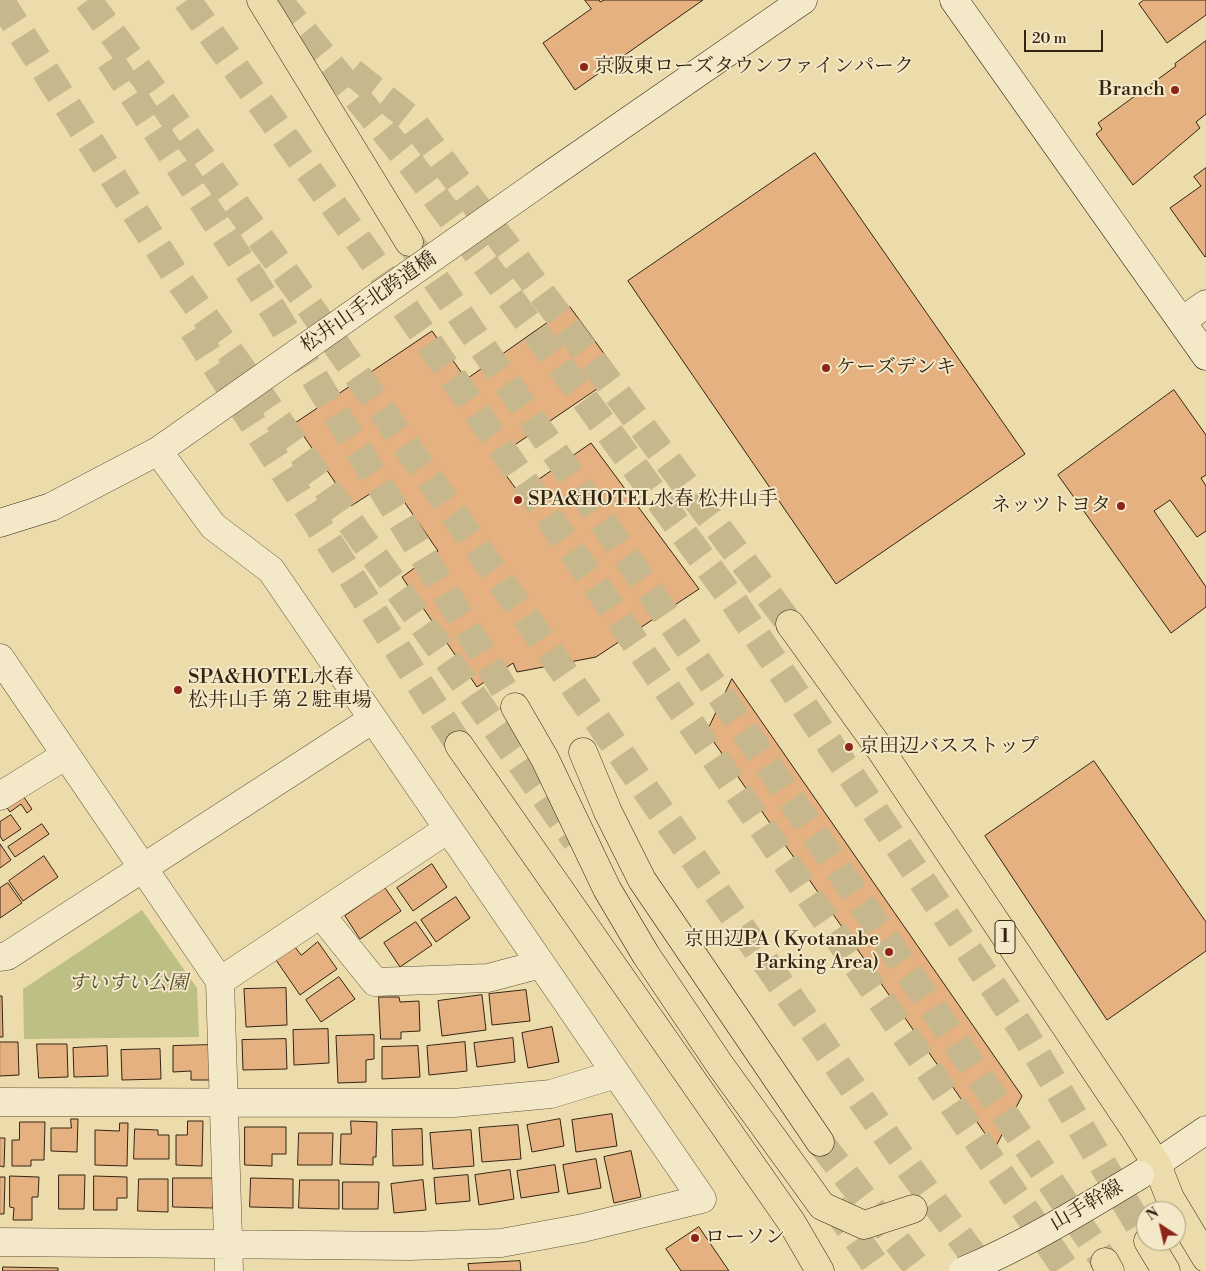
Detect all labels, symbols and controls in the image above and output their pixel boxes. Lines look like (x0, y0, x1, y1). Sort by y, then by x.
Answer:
scale bar (1026, 20, 1105, 52)
text: 20 m (1032, 29, 1067, 48)
place label: 京阪東ローズタウンファインパーク (594, 55, 914, 79)
marker: 京阪東ローズタウンファインパーク (578, 61, 590, 73)
place label: Branch (1098, 78, 1165, 102)
marker: Branch (1169, 84, 1181, 96)
street label: 松井山手北跨道橋 (297, 247, 441, 359)
place label: ケーズデンキ (836, 356, 956, 380)
marker: ケーズデンキ (820, 362, 832, 374)
place label: SPA&HOTEL水春 松井山手 (528, 488, 778, 512)
marker: SPA&HOTEL水春 松井山手 (512, 494, 524, 506)
place label: ネッツトヨタ (991, 494, 1111, 518)
marker: ネッツトヨタ (1115, 500, 1127, 512)
place label: SPA&HOTEL水春 松井山手 第２駐車場 (188, 666, 372, 713)
marker: SPA&HOTEL水春 松井山手 第２駐車場 (172, 684, 184, 696)
place label: 京田辺バスストップ (859, 735, 1039, 759)
marker: 京田辺バスストップ (843, 741, 855, 753)
road number: 1 (995, 920, 1015, 954)
place label: 京田辺PA ( Kyotanabe Parking Area) (684, 928, 879, 975)
marker: 京田辺PA ( Kyotanabe Parking Area) (883, 946, 895, 958)
park label: すいすい公園 (68, 972, 188, 996)
street label: 山手幹線 (1046, 1176, 1128, 1236)
north arrow (1136, 1201, 1186, 1251)
text: N (1143, 1204, 1163, 1225)
place label: ローソン (705, 1226, 785, 1250)
marker: ローソン (689, 1232, 701, 1244)

